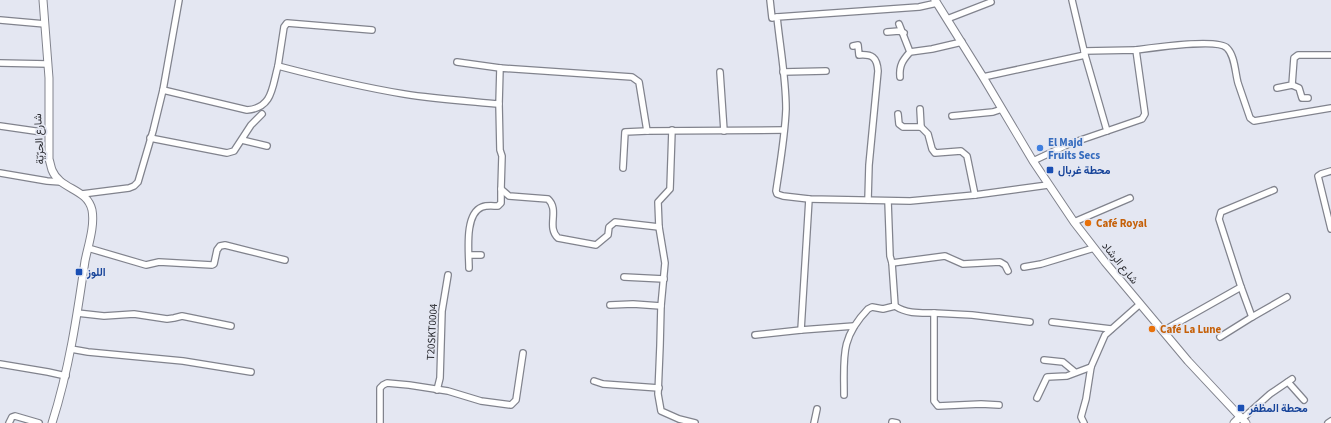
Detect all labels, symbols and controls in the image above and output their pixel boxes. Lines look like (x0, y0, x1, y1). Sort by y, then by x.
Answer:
street label: شارع الحرّيّة (30, 113, 48, 165)
place label: El Majd Fruits Secs (1048, 135, 1100, 163)
marker: El Majd Fruits Secs (1035, 143, 1045, 153)
place label: محطة غربال (1058, 163, 1111, 178)
marker: محطة غربال (1045, 165, 1055, 175)
place label: Café Royal (1096, 216, 1148, 231)
marker: Café Royal (1083, 218, 1093, 228)
street label: شارع الرشاد (1098, 239, 1142, 287)
place label: اللوز (86, 265, 106, 280)
marker: اللوز (74, 267, 84, 277)
street label: T20SKT0004 (423, 303, 441, 361)
place label: Café La Lune (1160, 322, 1222, 337)
marker: Café La Lune (1147, 324, 1157, 334)
place label: محطة المظفر (1248, 401, 1308, 416)
marker: محطة المظفر (1236, 403, 1246, 413)

